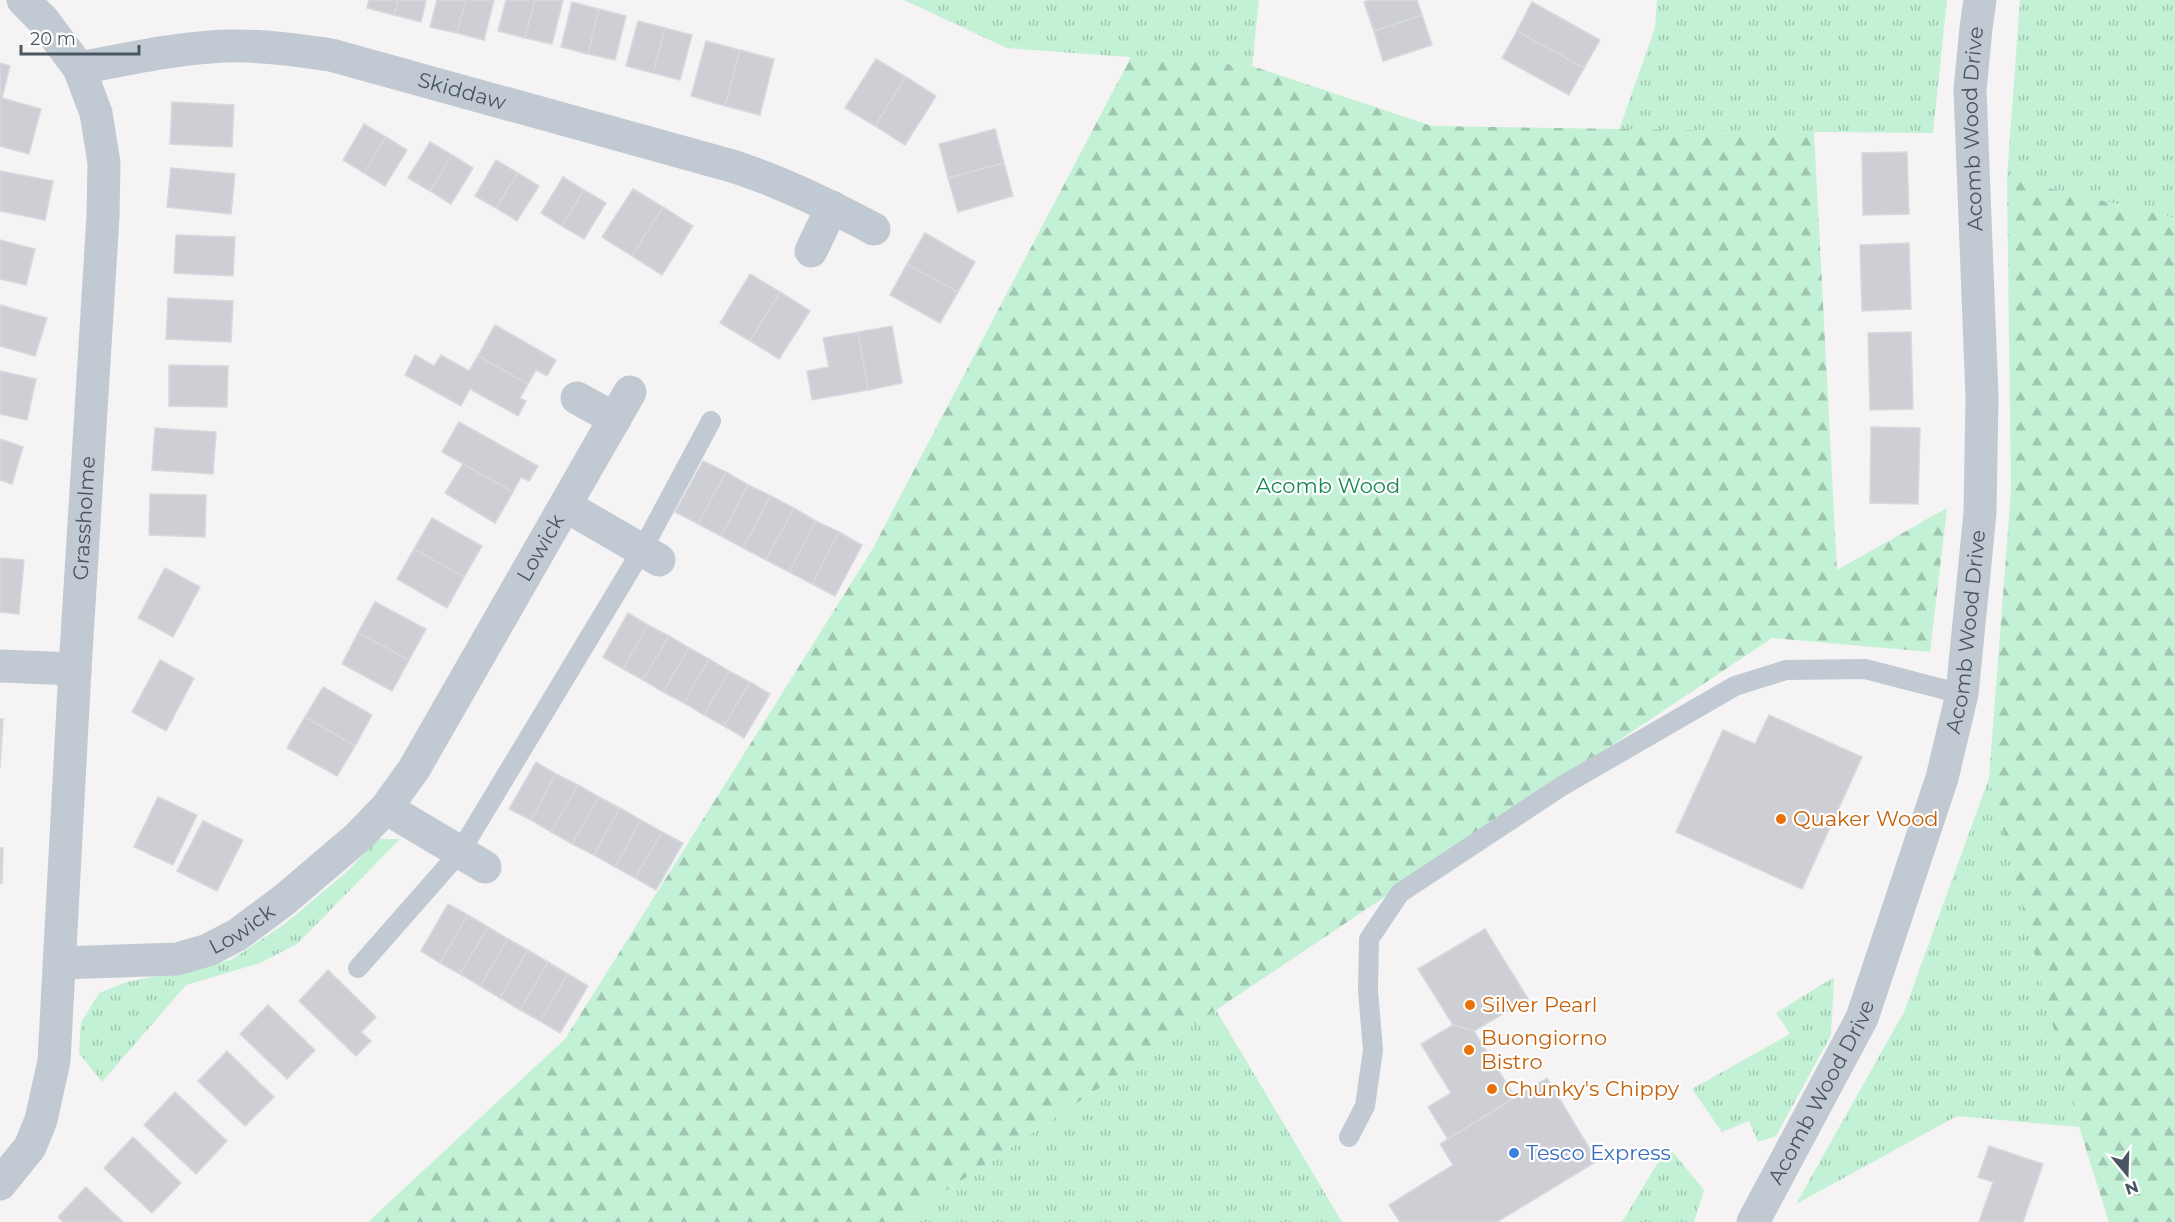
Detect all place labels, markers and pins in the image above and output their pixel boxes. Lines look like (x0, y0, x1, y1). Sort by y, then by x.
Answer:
place label: Quaker Wood (1793, 806, 1939, 831)
marker: Quaker Wood (1774, 812, 1788, 826)
place label: Silver Pearl (1482, 992, 1597, 1017)
marker: Silver Pearl (1463, 998, 1477, 1012)
place label: Buongiorno Bistro (1481, 1025, 1607, 1074)
marker: Buongiorno Bistro (1462, 1043, 1476, 1057)
place label: Chunky's Chippy (1504, 1076, 1680, 1101)
marker: Chunky's Chippy (1485, 1082, 1499, 1096)
place label: Tesco Express (1526, 1140, 1671, 1165)
marker: Tesco Express (1507, 1146, 1521, 1160)

